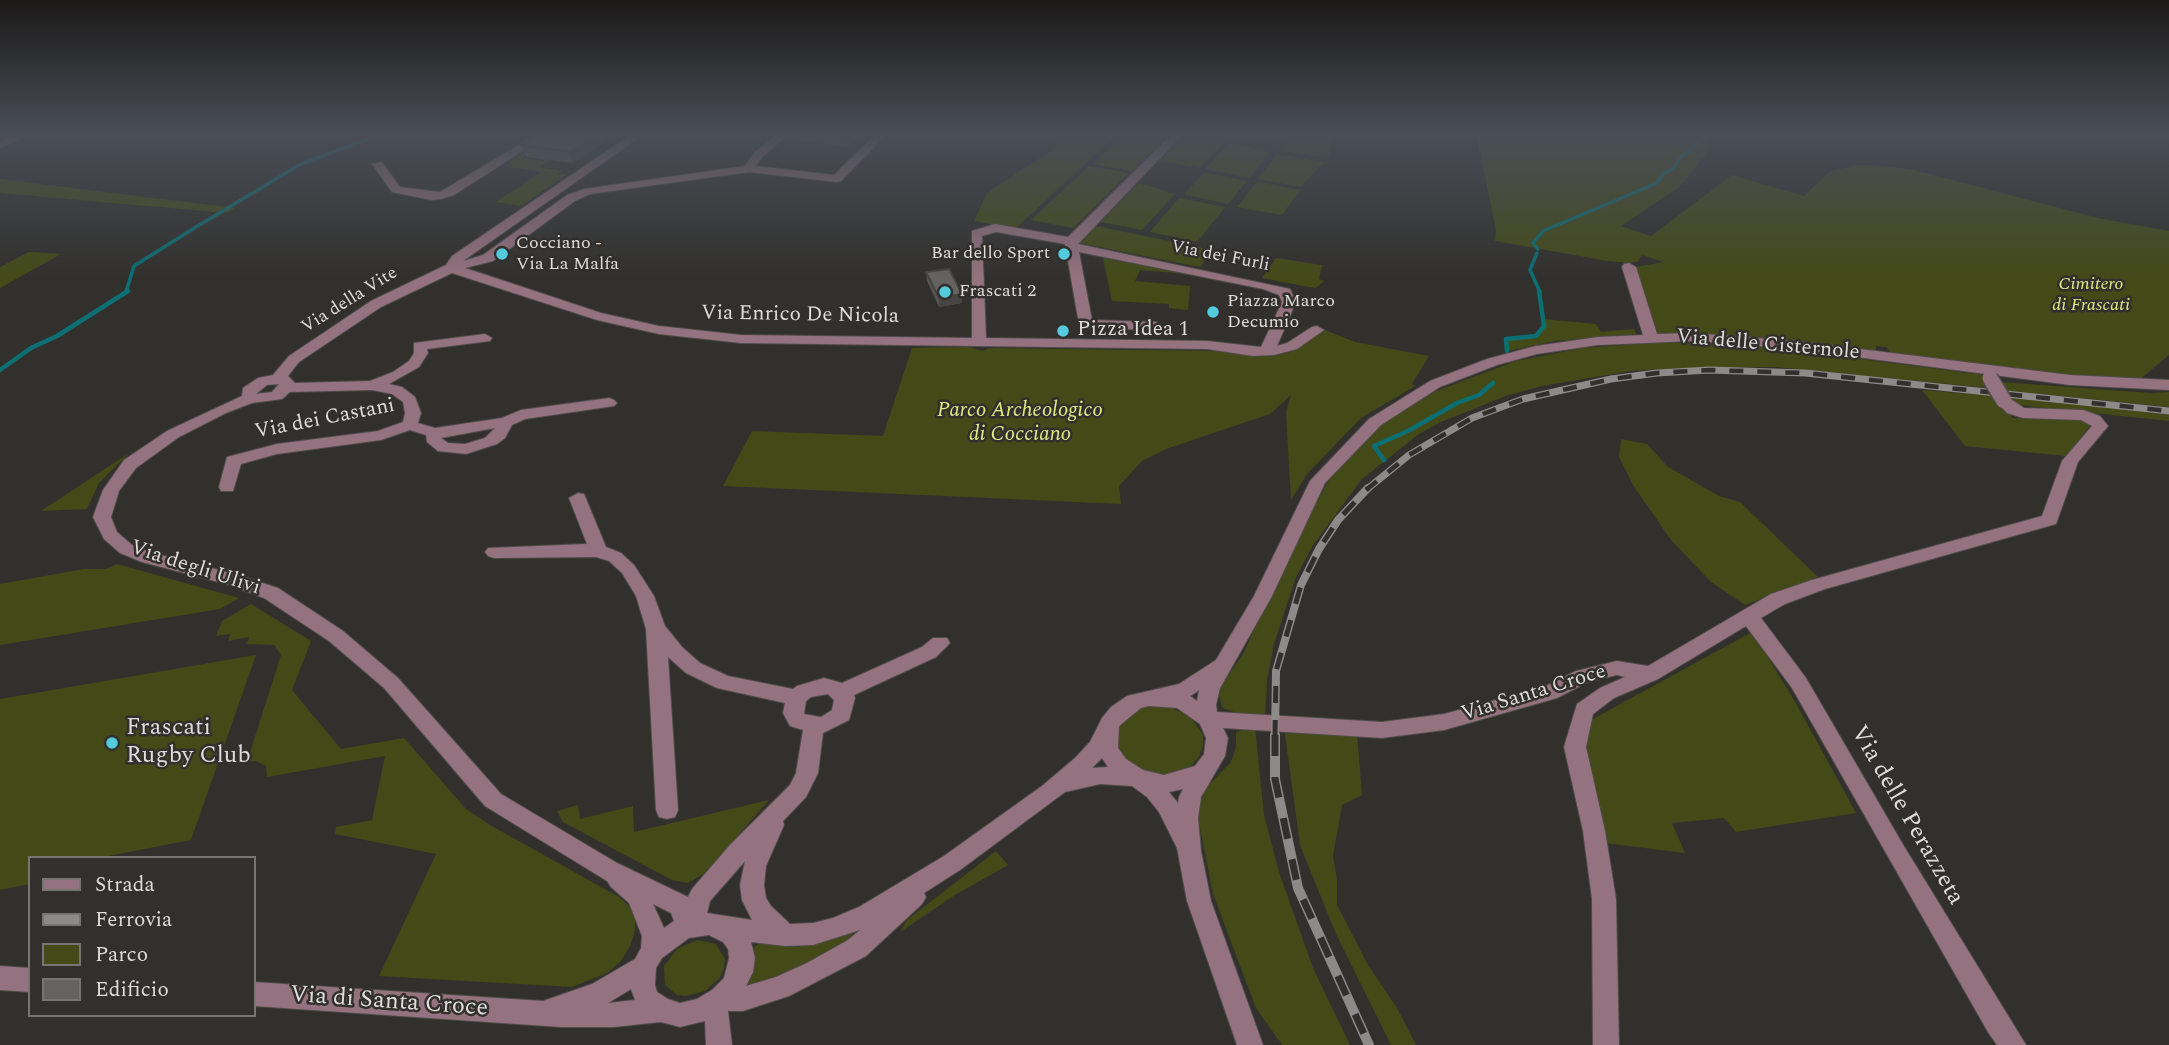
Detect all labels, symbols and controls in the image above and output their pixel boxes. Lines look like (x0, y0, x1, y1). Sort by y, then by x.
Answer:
place label: Cocciano - Via La Malfa (516, 233, 619, 276)
street label: Via dei Furli (1169, 237, 1271, 277)
place label: Bar dello Sport (931, 243, 1050, 265)
marker: Cocciano - Via La Malfa (494, 246, 510, 262)
marker: Bar dello Sport (1056, 246, 1072, 262)
street label: Via della Vite (298, 263, 402, 339)
park label: Cimitero di Frascati (2052, 274, 2130, 316)
place label: Frascati 2 (959, 281, 1036, 303)
marker: Frascati 2 (937, 284, 953, 300)
place label: Piazza Marco Decumio (1227, 291, 1335, 334)
street label: Via Enrico De Nicola (701, 302, 899, 330)
marker: Piazza Marco Decumio (1205, 304, 1221, 320)
place label: Pizza Idea 1 (1077, 318, 1189, 344)
marker: Pizza Idea 1 (1055, 323, 1071, 339)
street label: Via delle Cisternole (1675, 325, 1861, 367)
street label: Via dei Castani (253, 394, 397, 446)
park label: Parco Archeologico di Cocciano (937, 399, 1103, 449)
street label: Via degli Ulivi (127, 536, 263, 602)
street label: Via Santa Croce (1459, 660, 1609, 728)
place label: Frascati Rugby Club (126, 715, 251, 771)
street label: Via delle Perazzeta (1843, 721, 1969, 911)
marker: Frascati Rugby Club (104, 735, 120, 751)
legend (28, 856, 256, 1017)
text: Strada (95, 869, 155, 901)
text: Ferrovia (95, 904, 172, 936)
text: Parco (95, 939, 148, 971)
text: Edificio (95, 974, 169, 1006)
street label: Via di Santa Croce (289, 982, 489, 1024)

